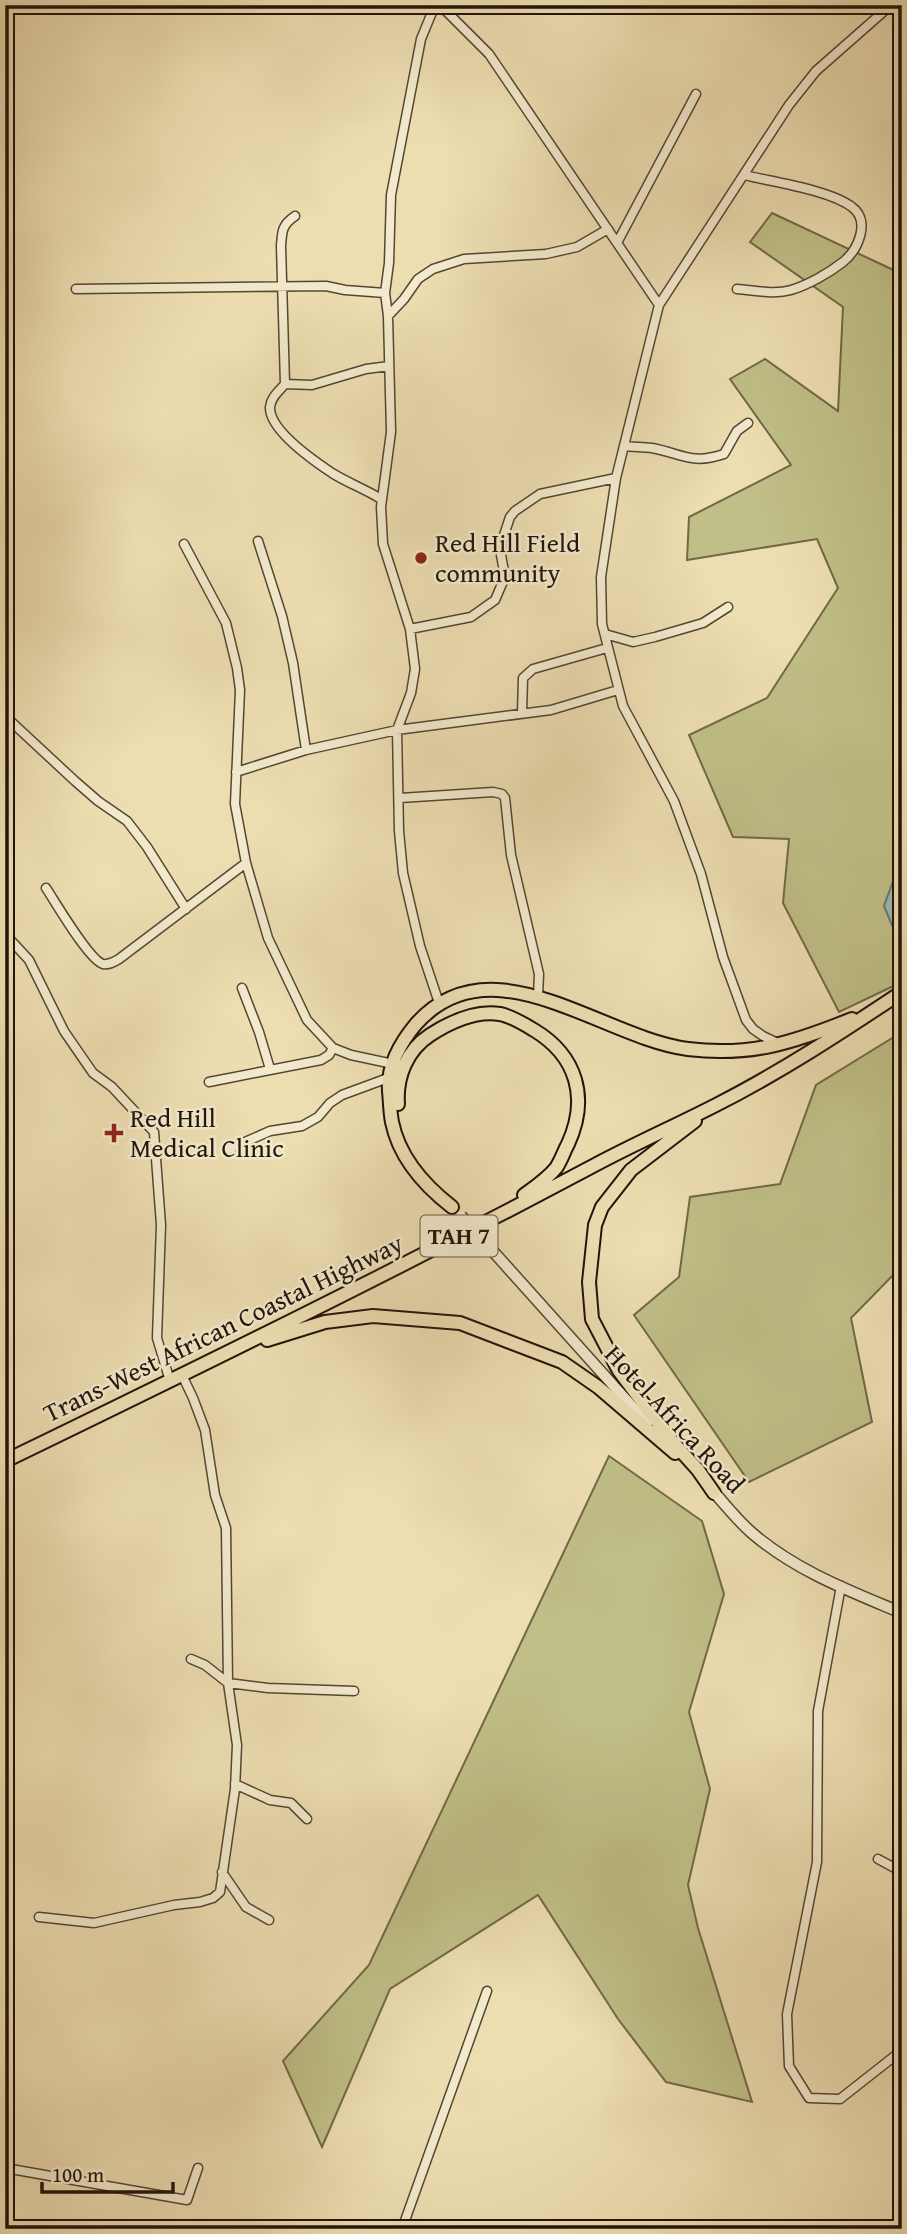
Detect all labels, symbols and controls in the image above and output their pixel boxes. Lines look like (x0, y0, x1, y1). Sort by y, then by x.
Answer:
place label: Red Hill Field community (435, 523, 580, 592)
marker: Red Hill Field community (413, 550, 429, 566)
place label: Red Hill Medical Clinic (130, 1098, 284, 1167)
marker: Red Hill Medical Clinic (104, 1123, 124, 1143)
road number: TAH 7 (420, 1216, 498, 1256)
street label: Trans-West African Coastal Highway (36, 1223, 409, 1432)
street label: Hotel Africa Road (596, 1336, 755, 1502)
scale bar (42, 2150, 173, 2194)
text: 100 m (52, 2159, 104, 2190)

